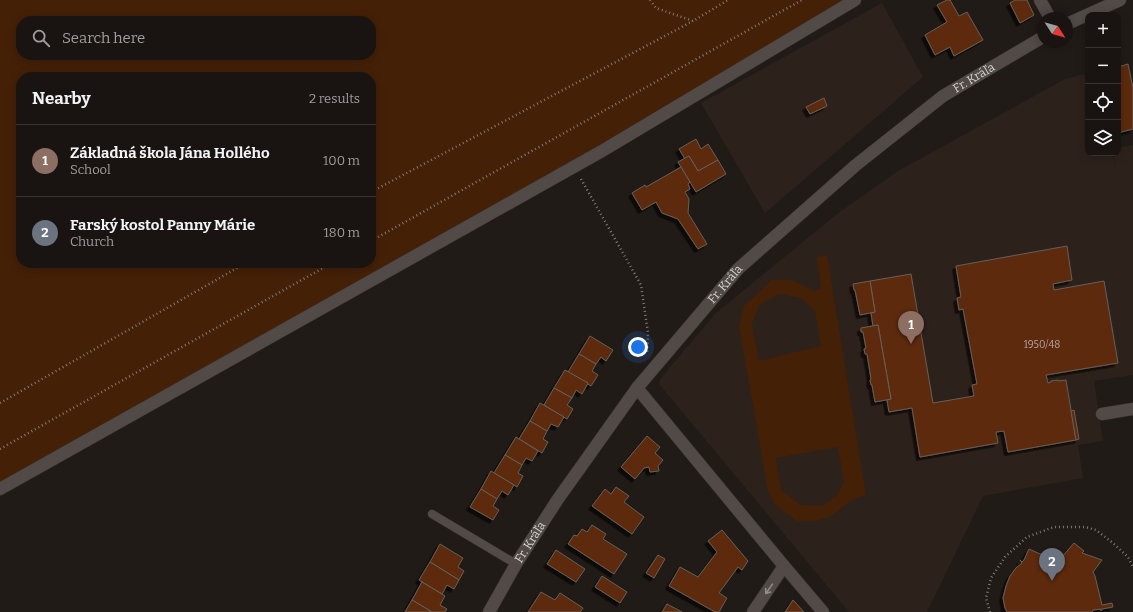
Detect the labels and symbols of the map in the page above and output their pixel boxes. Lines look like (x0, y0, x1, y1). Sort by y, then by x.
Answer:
north arrow (1037, 12, 1073, 48)
street label: Fr. Kráľa (951, 60, 998, 95)
street label: Fr. Kráľa (705, 262, 746, 306)
pin: 1 (898, 311, 924, 344)
your location (628, 337, 648, 357)
house number: 1950/48 (1024, 339, 1060, 351)
street label: Fr. Kráľa (512, 519, 549, 565)
pin: 2 (1039, 548, 1065, 581)
one-way arrow (765, 584, 773, 595)

